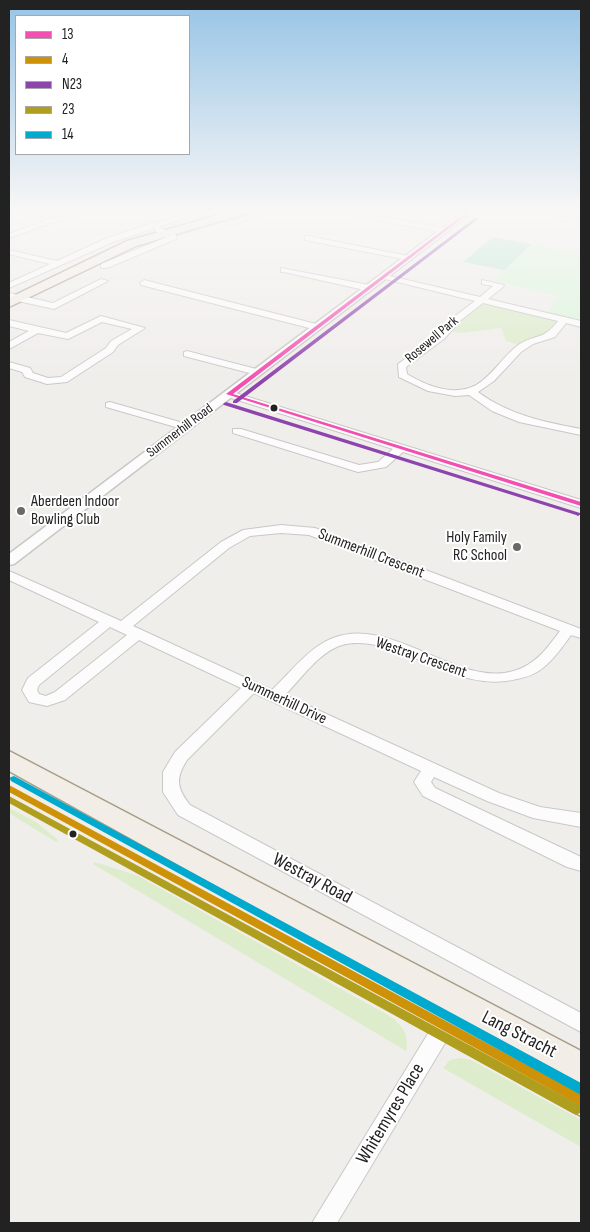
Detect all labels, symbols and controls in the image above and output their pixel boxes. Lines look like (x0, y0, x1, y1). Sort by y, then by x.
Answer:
legend (15, 15, 190, 155)
text: 13 (62, 25, 74, 44)
text: 4 (62, 50, 68, 69)
text: N23 (62, 75, 82, 94)
text: 23 (62, 100, 75, 119)
text: 14 (62, 125, 74, 144)
street label: Rosewell Park (402, 313, 462, 367)
street label: Summerhill Road (143, 401, 217, 461)
unlabelled marker (269, 403, 279, 413)
place label: Aberdeen Indoor Bowling Club (31, 492, 119, 530)
marker: Aberdeen Indoor Bowling Club (15, 505, 27, 517)
street label: Summerhill Crescent (315, 525, 427, 583)
place label: Holy Family RC School (446, 528, 507, 566)
marker: Holy Family RC School (511, 541, 523, 553)
street label: Westray Crescent (373, 633, 469, 683)
street label: Summerhill Drive (239, 673, 329, 729)
unlabelled marker (68, 829, 78, 839)
street label: Westray Road (268, 849, 356, 909)
street label: Lang Stracht (478, 1006, 560, 1064)
street label: Whitemyres Place (352, 1060, 430, 1168)

